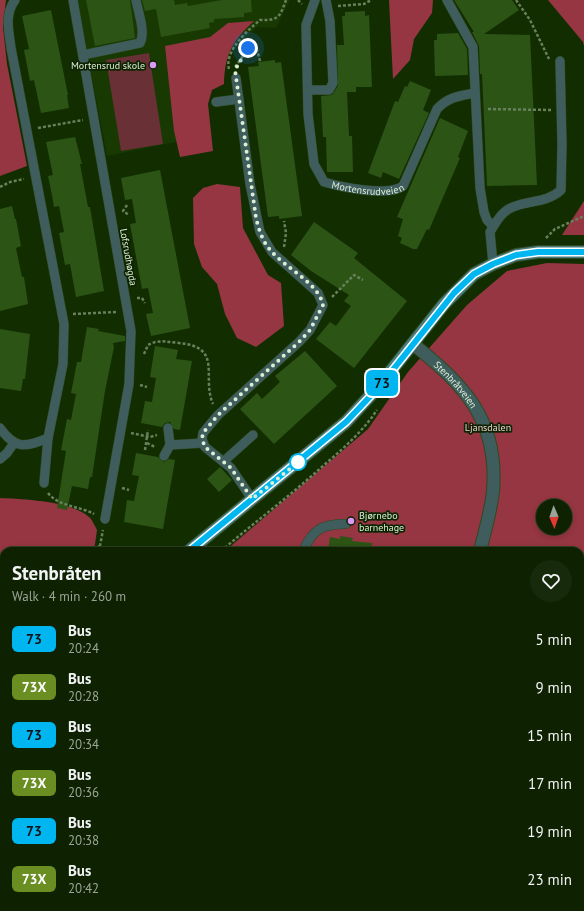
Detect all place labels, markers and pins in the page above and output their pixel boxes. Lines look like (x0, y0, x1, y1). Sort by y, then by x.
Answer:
place label: Mortensrud skole (71, 59, 145, 72)
marker: Mortensrud skole (148, 60, 158, 70)
unlabelled marker (289, 453, 307, 471)
place label: Bjørnebo barnehage (359, 509, 404, 534)
marker: Bjørnebo barnehage (346, 516, 356, 526)

